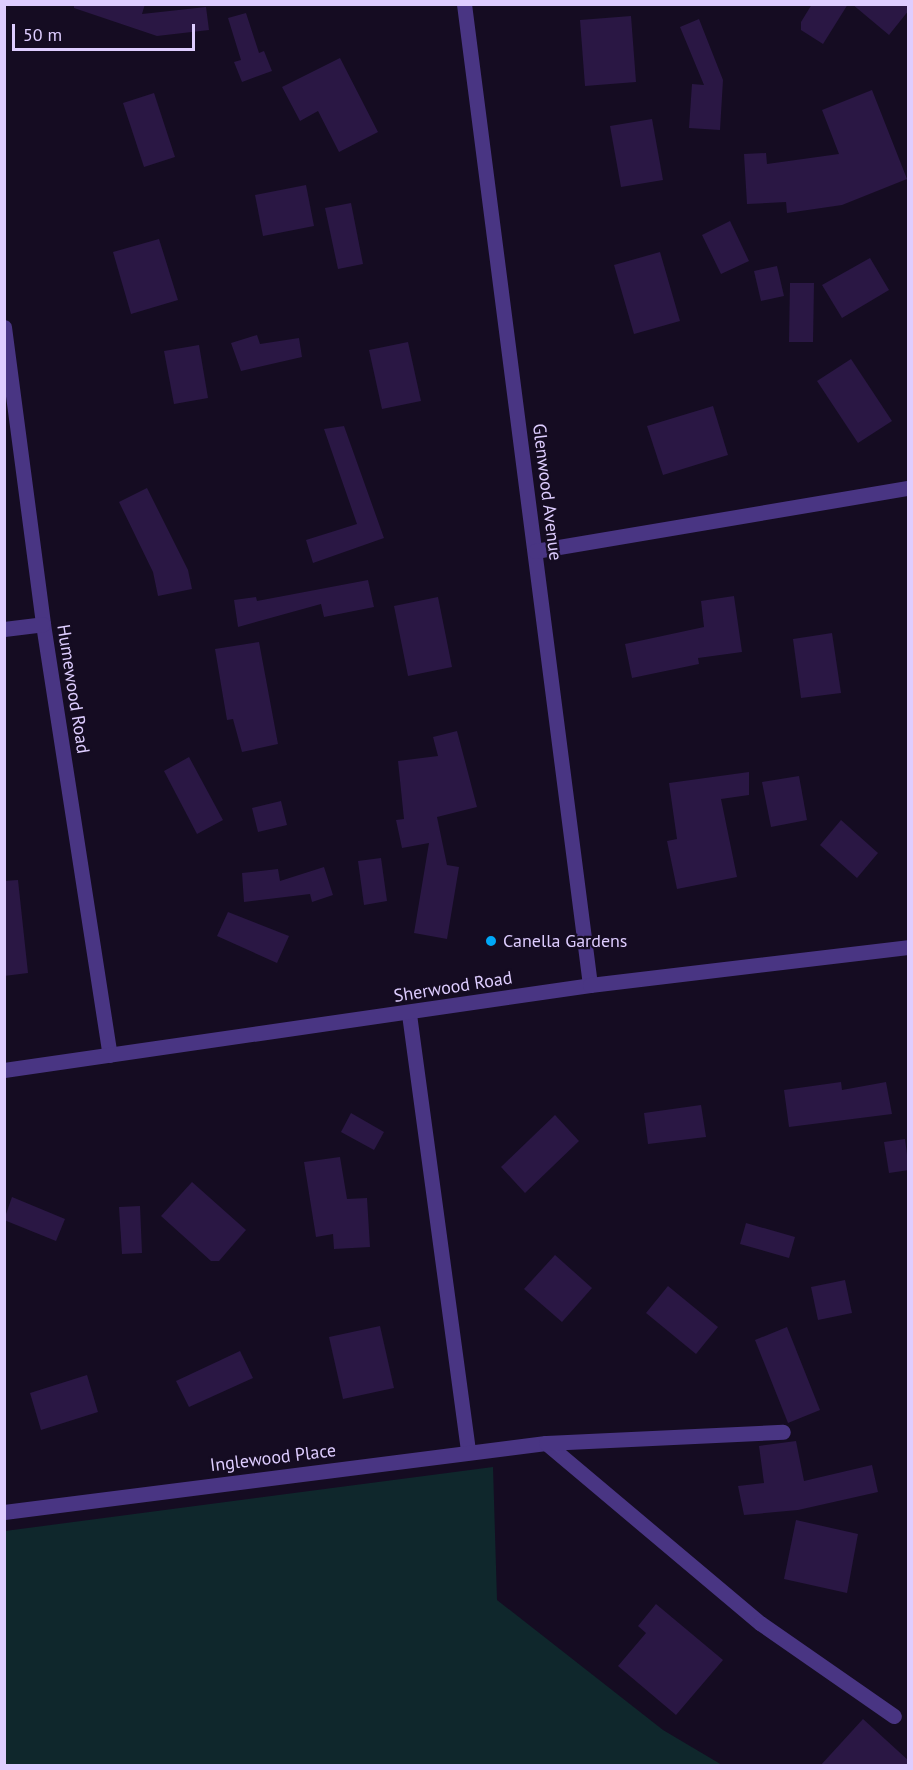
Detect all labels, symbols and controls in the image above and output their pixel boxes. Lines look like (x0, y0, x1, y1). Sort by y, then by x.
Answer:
scale bar (15, 12, 198, 50)
text: 50 m (23, 23, 62, 46)
street label: Glenwood Avenue (528, 422, 566, 562)
street label: Humewood Road (52, 623, 94, 755)
place label: Canella Gardens (503, 930, 627, 952)
marker: Canella Gardens (484, 934, 498, 948)
street label: Sherwood Road (392, 967, 514, 1007)
street label: Inglewood Place (209, 1440, 337, 1476)

